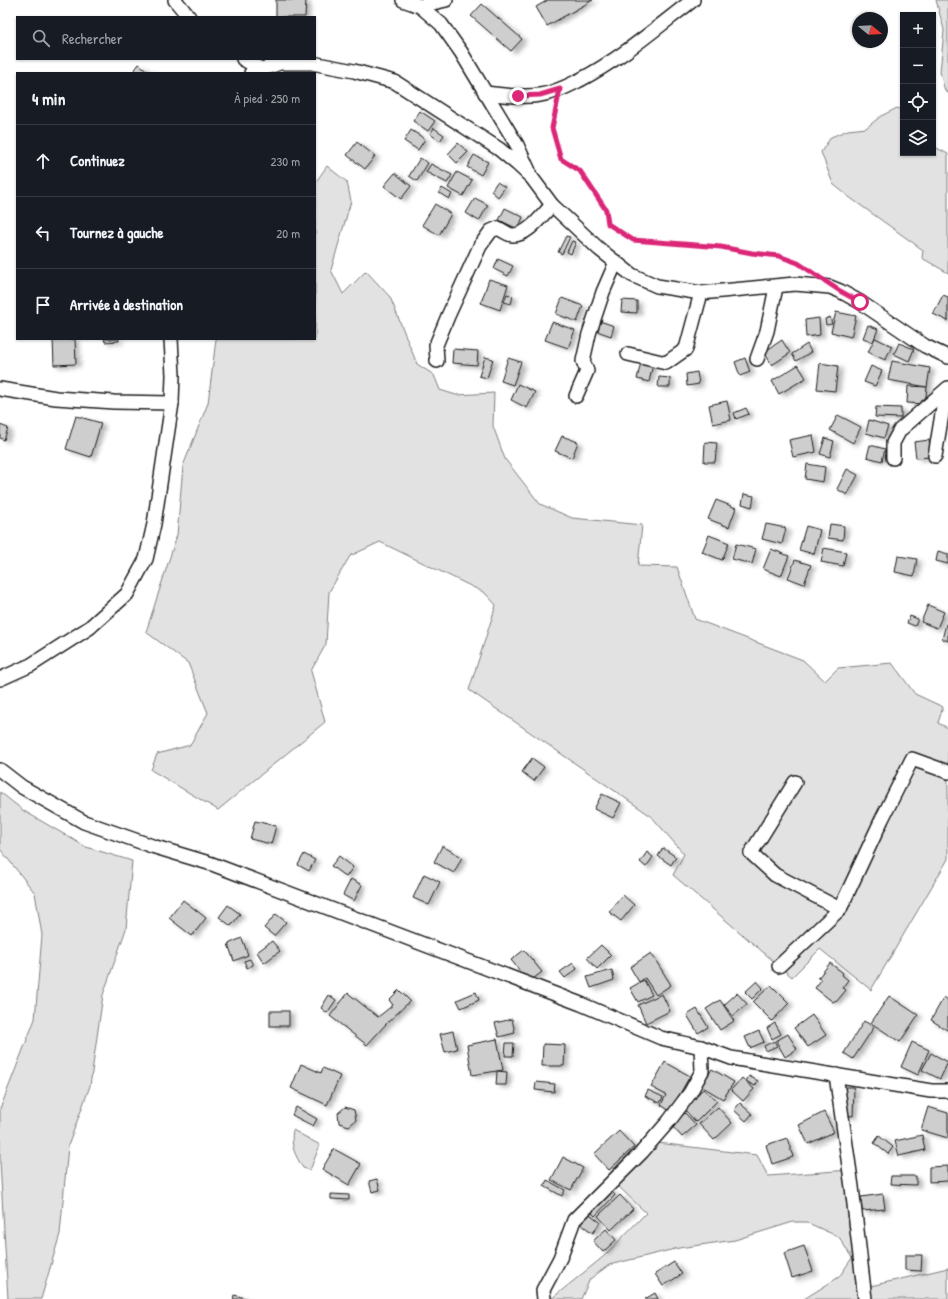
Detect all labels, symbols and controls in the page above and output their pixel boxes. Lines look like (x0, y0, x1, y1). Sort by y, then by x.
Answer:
north arrow (852, 12, 888, 48)
map controls (900, 12, 936, 156)
button: + (900, 12, 936, 48)
search box (16, 16, 316, 60)
icon: search (30, 27, 52, 49)
text: Rechercher (62, 28, 123, 49)
button: − (900, 48, 936, 84)
button: locate (900, 84, 936, 120)
text: 4 min (32, 87, 65, 110)
route end (509, 87, 527, 105)
text: À pied · 250 m (234, 89, 300, 107)
button: layers (900, 120, 936, 156)
icon: ahead (32, 150, 54, 172)
text: Continuez (70, 150, 125, 171)
text: 230 m (270, 152, 300, 170)
icon: left (32, 222, 54, 244)
text: Tournez à gauche (70, 222, 163, 243)
text: 20 m (276, 224, 300, 242)
route start (851, 293, 869, 311)
icon: arrive (32, 294, 54, 316)
text: Arrivée à destination (70, 294, 183, 315)

